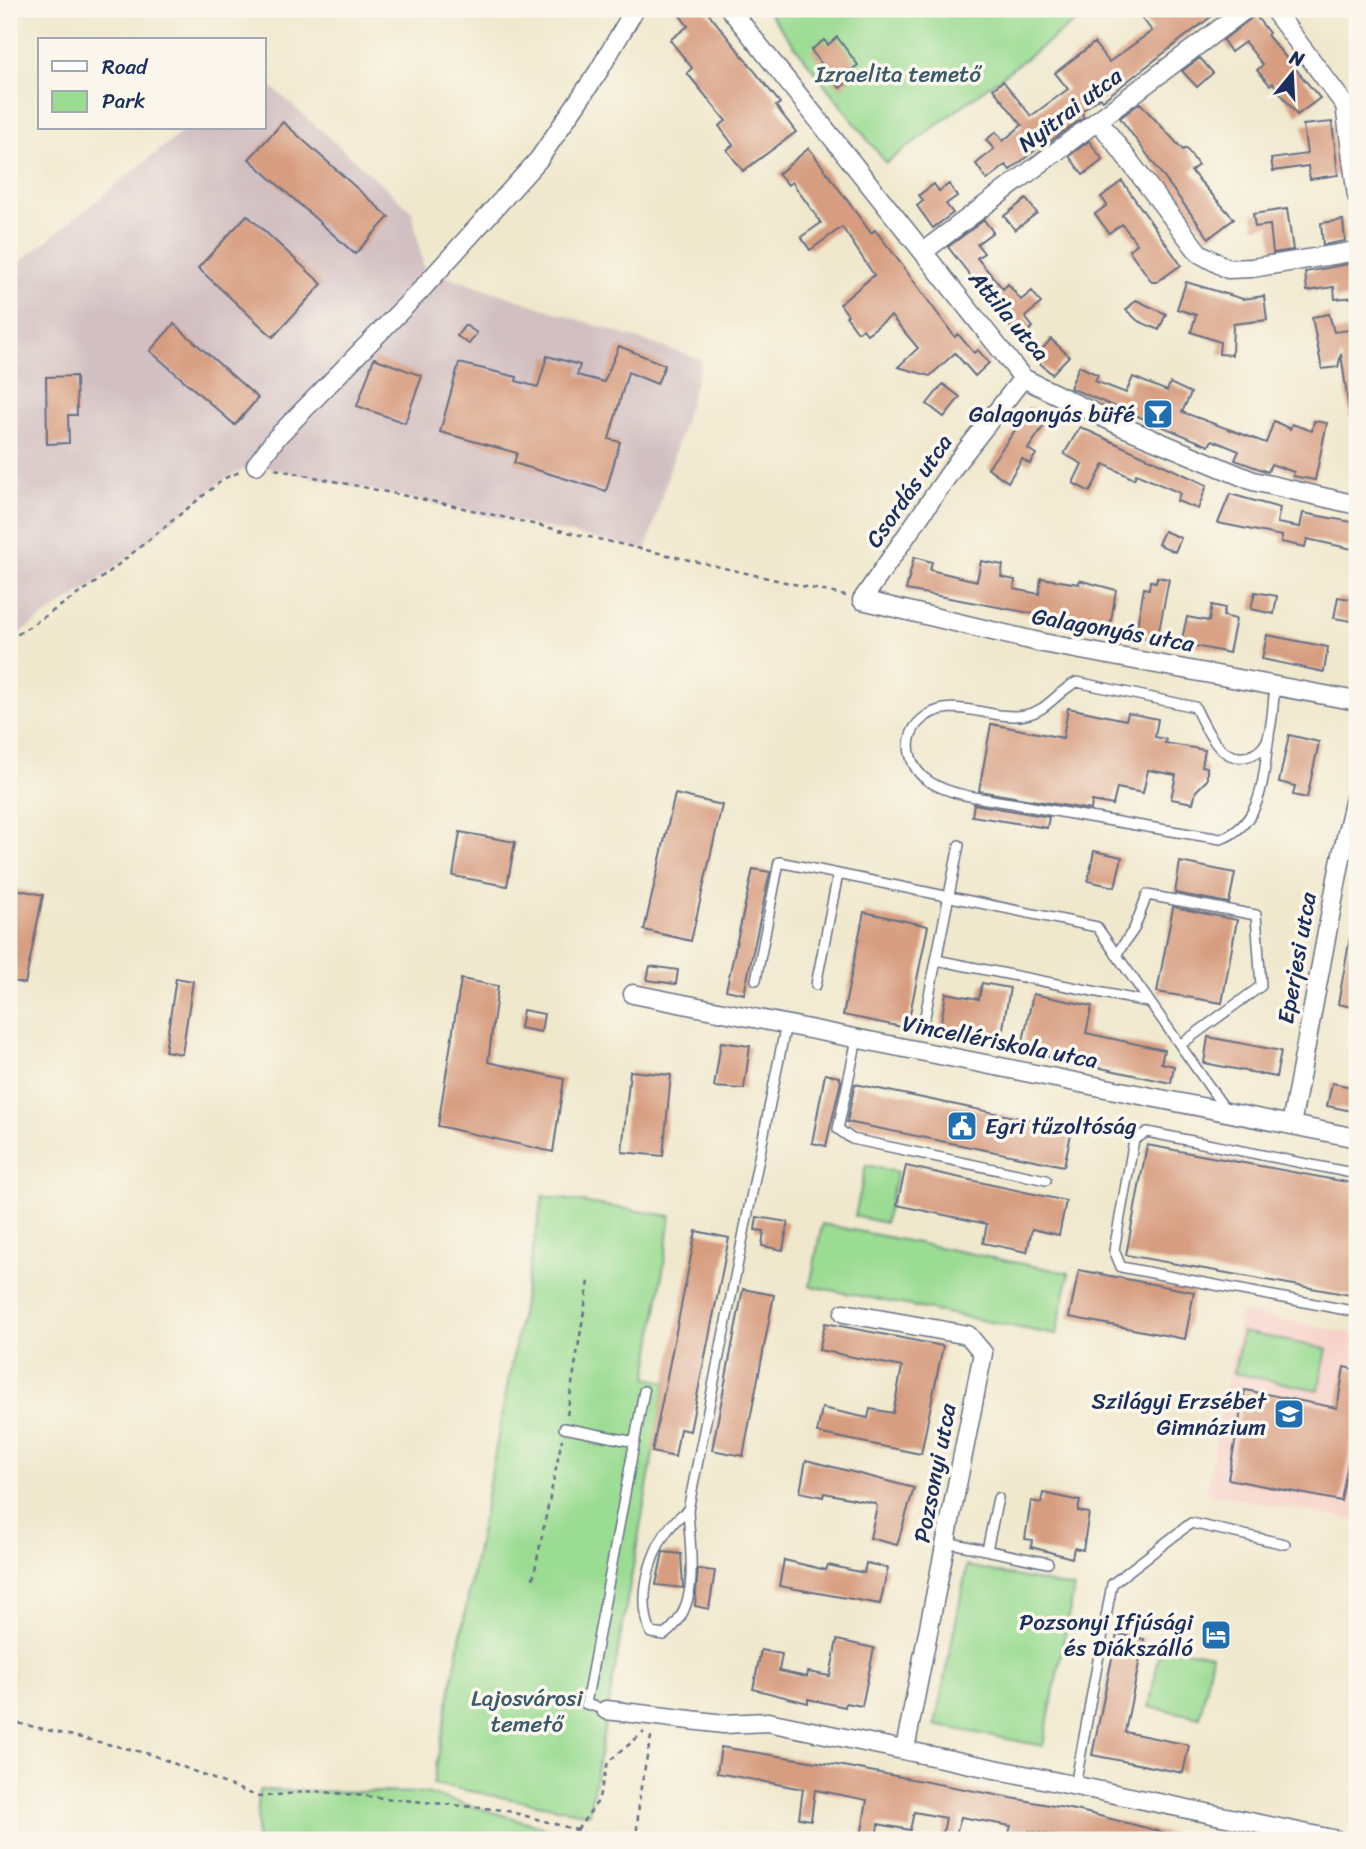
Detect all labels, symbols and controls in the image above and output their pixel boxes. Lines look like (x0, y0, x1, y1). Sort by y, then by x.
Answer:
legend (38, 38, 266, 130)
north arrow (1258, 38, 1328, 108)
text: N (1285, 40, 1309, 76)
text: Road (102, 48, 149, 86)
park label: Izraelita temető (814, 54, 982, 95)
street label: Nyitrai utca (1009, 56, 1132, 163)
text: Park (102, 82, 145, 120)
street label: Attila utca (957, 260, 1060, 371)
place label: Galagonyás büfé (969, 394, 1135, 435)
bar icon: Galagonyás büfé (1141, 397, 1175, 431)
street label: Csordás utca (854, 425, 964, 557)
street label: Galagonyás utca (1029, 596, 1198, 665)
street label: Eperjesi utca (1265, 889, 1329, 1027)
street label: Vincellériskola utca (899, 1003, 1101, 1081)
place label: Egri tűzoltóság (985, 1106, 1137, 1147)
public building icon: Egri tűzoltóság (945, 1109, 979, 1143)
place label: Szilágyi Erzsébet Gimnázium (1091, 1381, 1268, 1448)
school or university icon: Szilágyi Erzsébet Gimnázium (1272, 1397, 1306, 1431)
street label: Pozsonyi utca (901, 1399, 969, 1546)
place label: Pozsonyi Ifjúsági és Diákszálló (1019, 1602, 1194, 1669)
hotel icon: Pozsonyi Ifjúsági és Diákszálló (1199, 1618, 1233, 1652)
park label: Lajosvárosi temető (471, 1678, 584, 1745)

